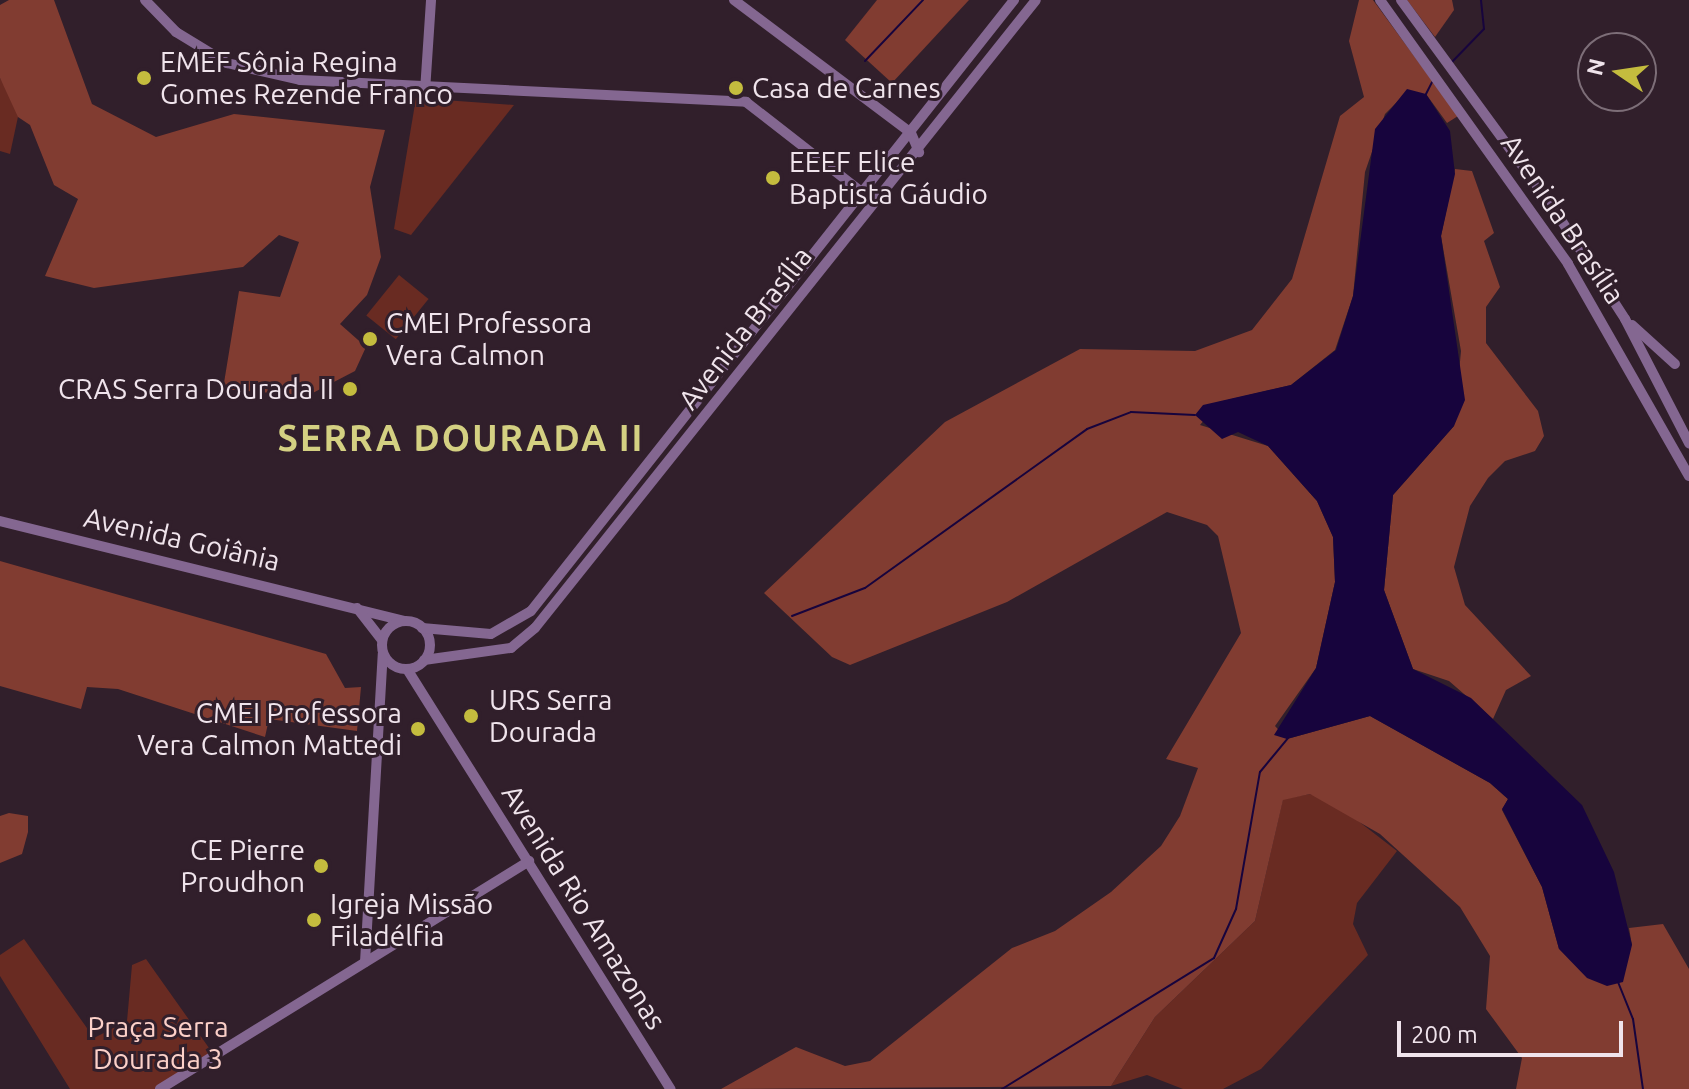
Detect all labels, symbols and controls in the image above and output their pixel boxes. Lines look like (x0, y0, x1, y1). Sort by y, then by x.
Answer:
north arrow (1577, 32, 1657, 112)
place label: EMEF Sônia Regina Gomes Rezende Franco (160, 45, 453, 111)
text: N (1581, 56, 1609, 78)
marker: EMEF Sônia Regina Gomes Rezende Franco (135, 69, 153, 87)
place label: Casa de Carnes (752, 71, 941, 105)
marker: Casa de Carnes (727, 79, 745, 97)
street label: Avenida Brasília (1494, 128, 1632, 310)
place label: EEEF Elice Baptista Gáudio (789, 145, 988, 211)
marker: EEEF Elice Baptista Gáudio (764, 169, 782, 187)
street label: Avenida Brasília (671, 240, 819, 416)
place label: CMEI Professora Vera Calmon (386, 306, 592, 372)
marker: CMEI Professora Vera Calmon (361, 330, 379, 348)
place label: CRAS Serra Dourada II (58, 372, 334, 406)
marker: CRAS Serra Dourada II (341, 380, 359, 398)
district label: SERRA DOURADA II (278, 416, 644, 460)
street label: Avenida Goiânia (81, 500, 283, 578)
place label: URS Serra Dourada (489, 683, 612, 749)
place label: CMEI Professora Vera Calmon Mattedi (137, 696, 402, 762)
marker: URS Serra Dourada (460, 705, 482, 727)
marker: CMEI Professora Vera Calmon Mattedi (409, 720, 427, 738)
street label: Avenida Rio Amazonas (495, 778, 673, 1036)
place label: CE Pierre Proudhon (181, 833, 305, 899)
marker: CE Pierre Proudhon (312, 857, 330, 875)
place label: Igreja Missão Filadélfia (330, 887, 493, 953)
marker: Igreja Missão Filadélfia (305, 911, 323, 929)
scale bar (1401, 1005, 1627, 1055)
park label: Praça Serra Dourada 3 (87, 1010, 229, 1076)
text: 200 m (1411, 1021, 1478, 1048)

